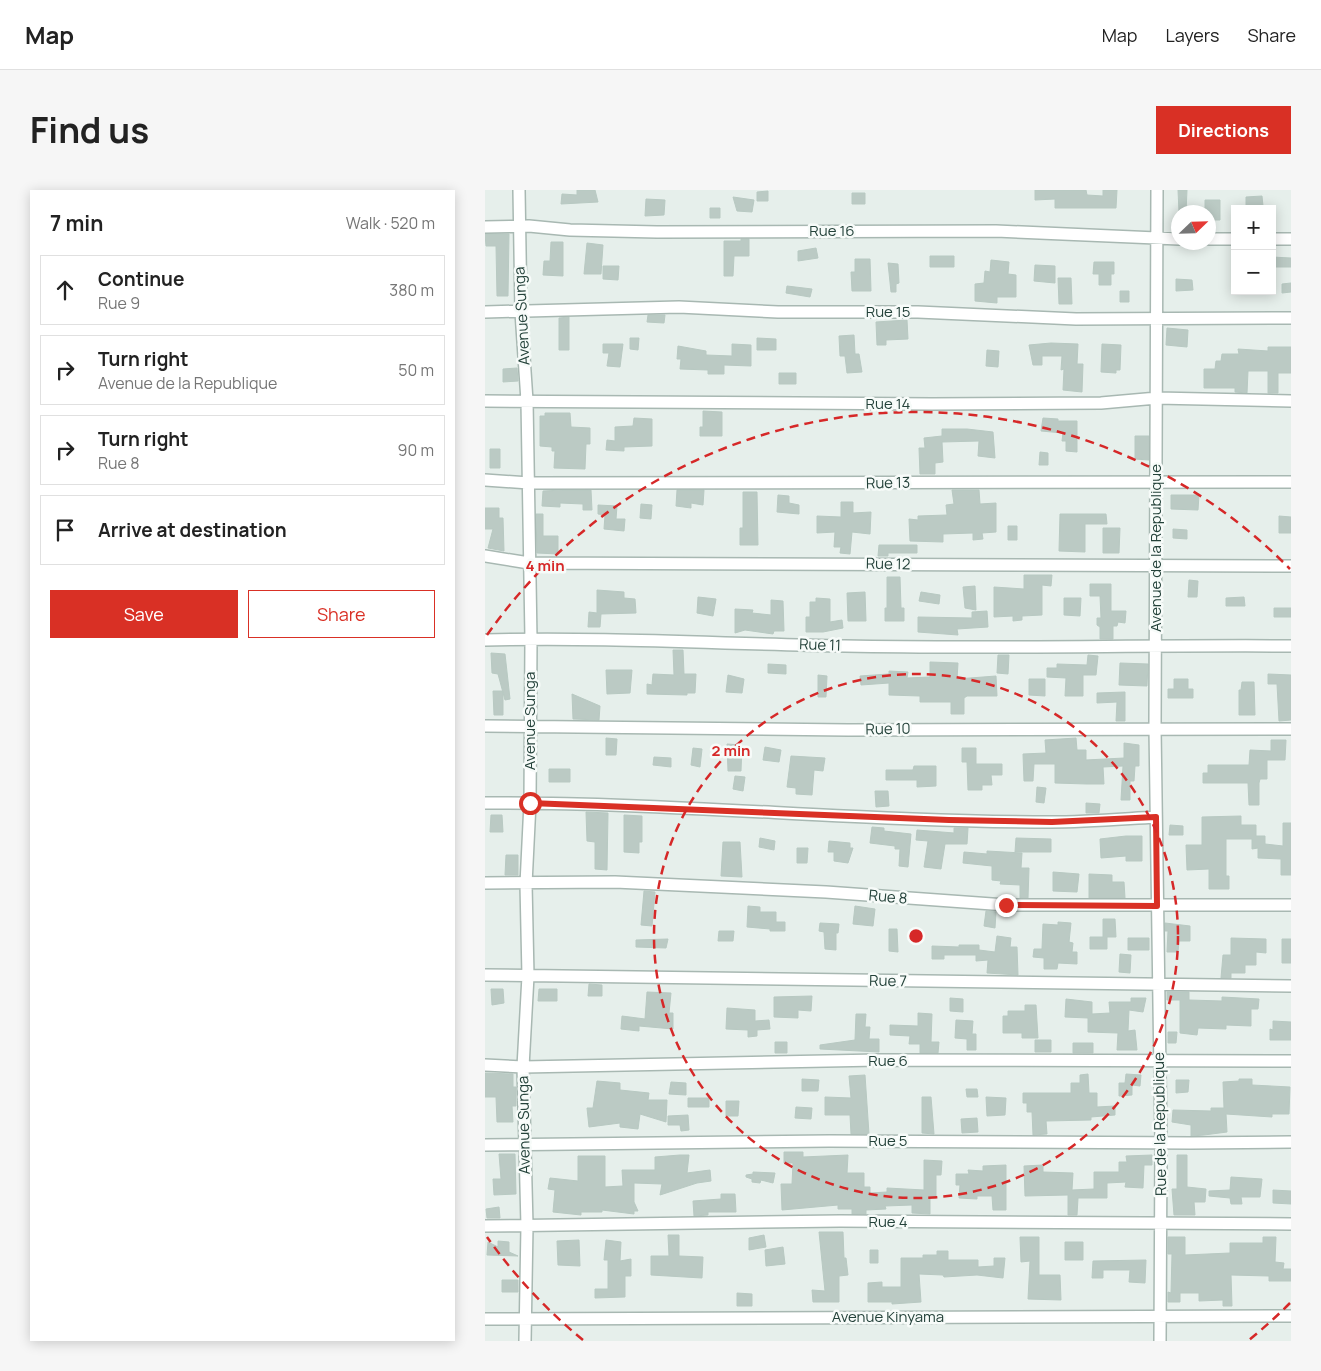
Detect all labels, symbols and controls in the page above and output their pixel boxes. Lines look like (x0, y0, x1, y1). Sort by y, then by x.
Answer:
text: Map (25, 18, 74, 51)
text: Map (1102, 23, 1137, 47)
text: Layers (1165, 23, 1219, 47)
text: Share (1247, 23, 1296, 47)
text: Find us (30, 106, 149, 154)
button: Directions (1156, 106, 1291, 154)
north arrow (1171, 205, 1216, 250)
map controls (1231, 205, 1276, 295)
button: + (1231, 205, 1276, 250)
text: 7 min (50, 209, 103, 237)
text: Walk · 520 m (346, 212, 435, 234)
street label: Rue 16 (809, 220, 855, 241)
button: − (1231, 250, 1276, 295)
text: Continue (98, 266, 184, 292)
street label: Avenue Sunga (508, 266, 535, 366)
icon: ahead (51, 276, 79, 304)
text: 380 m (389, 279, 434, 301)
text: Rue 9 (98, 292, 140, 314)
street label: Rue 15 (866, 301, 910, 322)
text: Turn right (98, 346, 188, 372)
icon: right (51, 356, 79, 384)
text: 50 m (398, 359, 434, 381)
text: Avenue de la Republique (98, 372, 277, 394)
street label: Rue 14 (866, 393, 911, 414)
text: Turn right (98, 426, 188, 452)
icon: right (51, 436, 79, 464)
text: 90 m (398, 439, 434, 461)
text: Rue 8 (98, 452, 139, 474)
street label: Avenue de la Republique (1145, 464, 1166, 632)
street label: Rue 13 (866, 472, 910, 493)
icon: arrive (51, 516, 79, 544)
text: Arrive at destination (98, 517, 287, 543)
street label: Rue 12 (866, 553, 910, 574)
text: 4 min (525, 555, 565, 576)
button: Save (50, 590, 238, 638)
button: Share (248, 590, 435, 638)
street label: Rue 11 (799, 633, 841, 656)
street label: Avenue Sunga (519, 672, 540, 770)
street label: Rue 10 (865, 718, 911, 739)
text: 2 min (711, 740, 751, 761)
route start (519, 792, 542, 815)
street label: Rue 8 (868, 884, 908, 909)
route end (995, 894, 1018, 917)
centre of rings (907, 927, 925, 945)
street label: Rue 7 (869, 970, 907, 991)
street label: Rue 6 (868, 1050, 908, 1071)
street label: Rue de la Republique (1148, 1052, 1171, 1196)
street label: Avenue Sunga (512, 1076, 535, 1175)
street label: Rue 5 (869, 1130, 907, 1151)
street label: Rue 4 (869, 1211, 908, 1232)
street label: Avenue Kinyama (832, 1306, 944, 1327)

